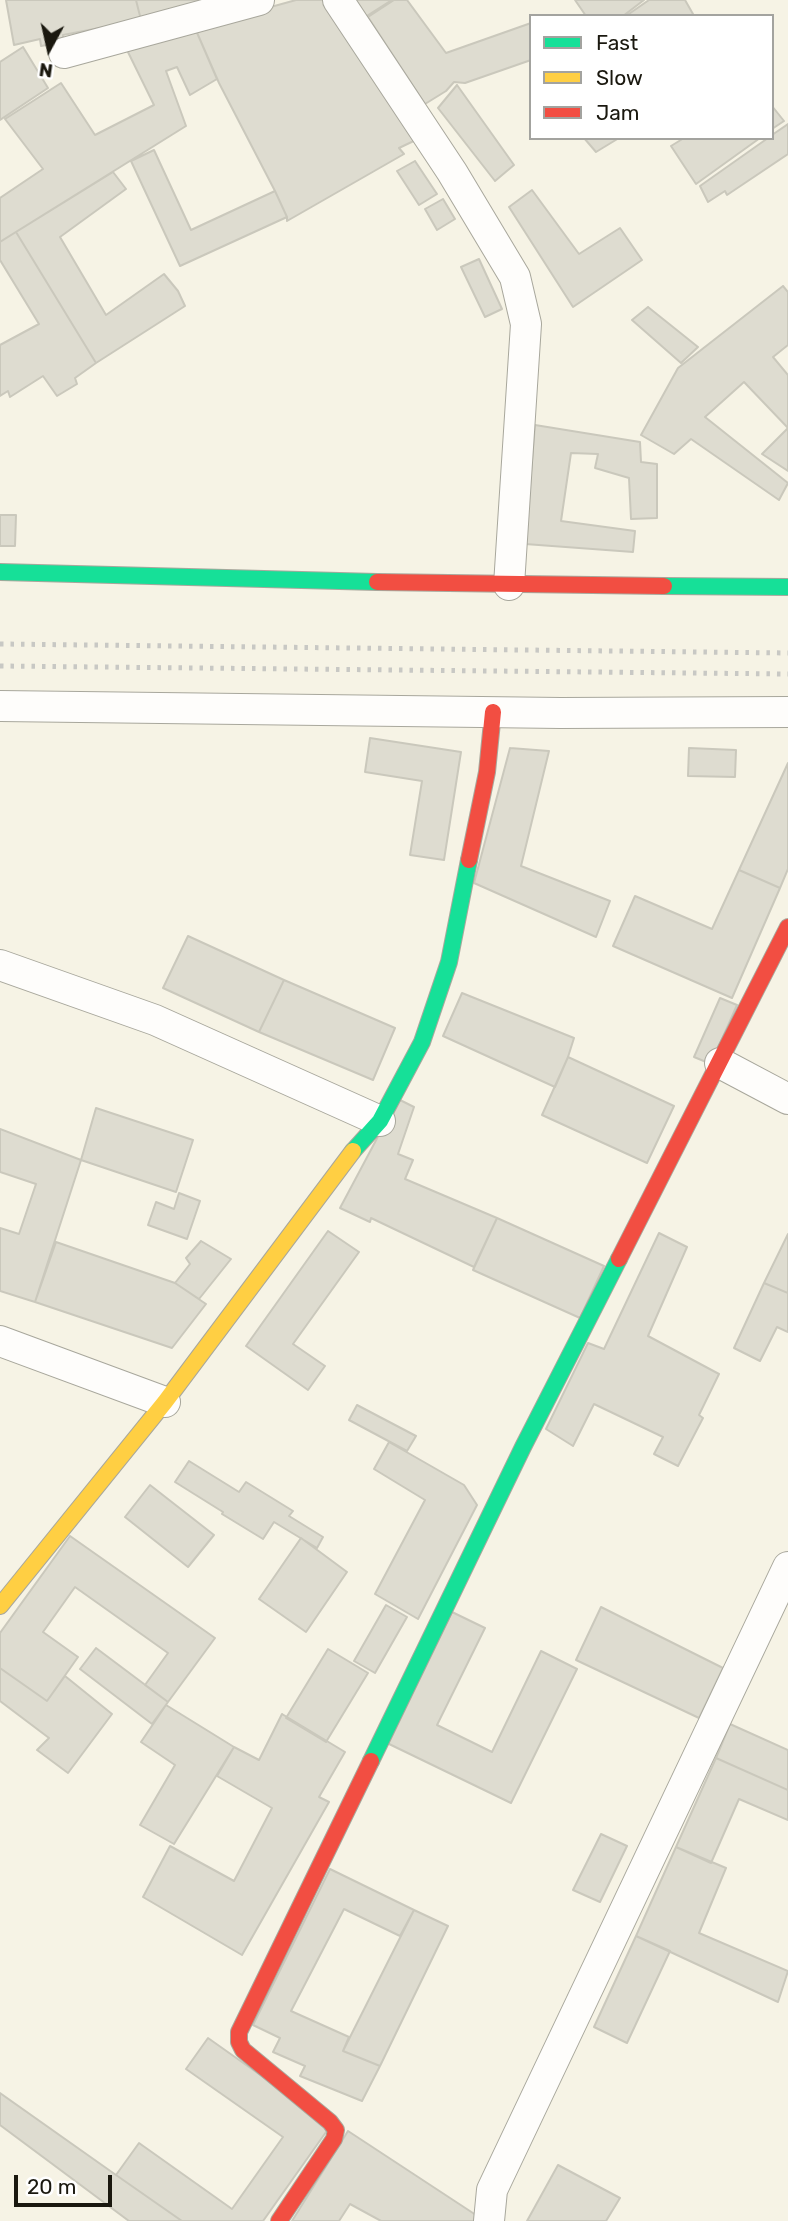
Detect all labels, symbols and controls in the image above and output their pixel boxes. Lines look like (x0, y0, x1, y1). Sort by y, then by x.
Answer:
north arrow (14, 14, 84, 84)
legend (529, 14, 774, 140)
text: Fast (596, 30, 638, 55)
text: N (38, 58, 54, 83)
text: Slow (596, 65, 643, 90)
text: Jam (596, 100, 640, 125)
scale bar (18, 2162, 116, 2206)
text: 20 m (27, 2174, 76, 2199)

